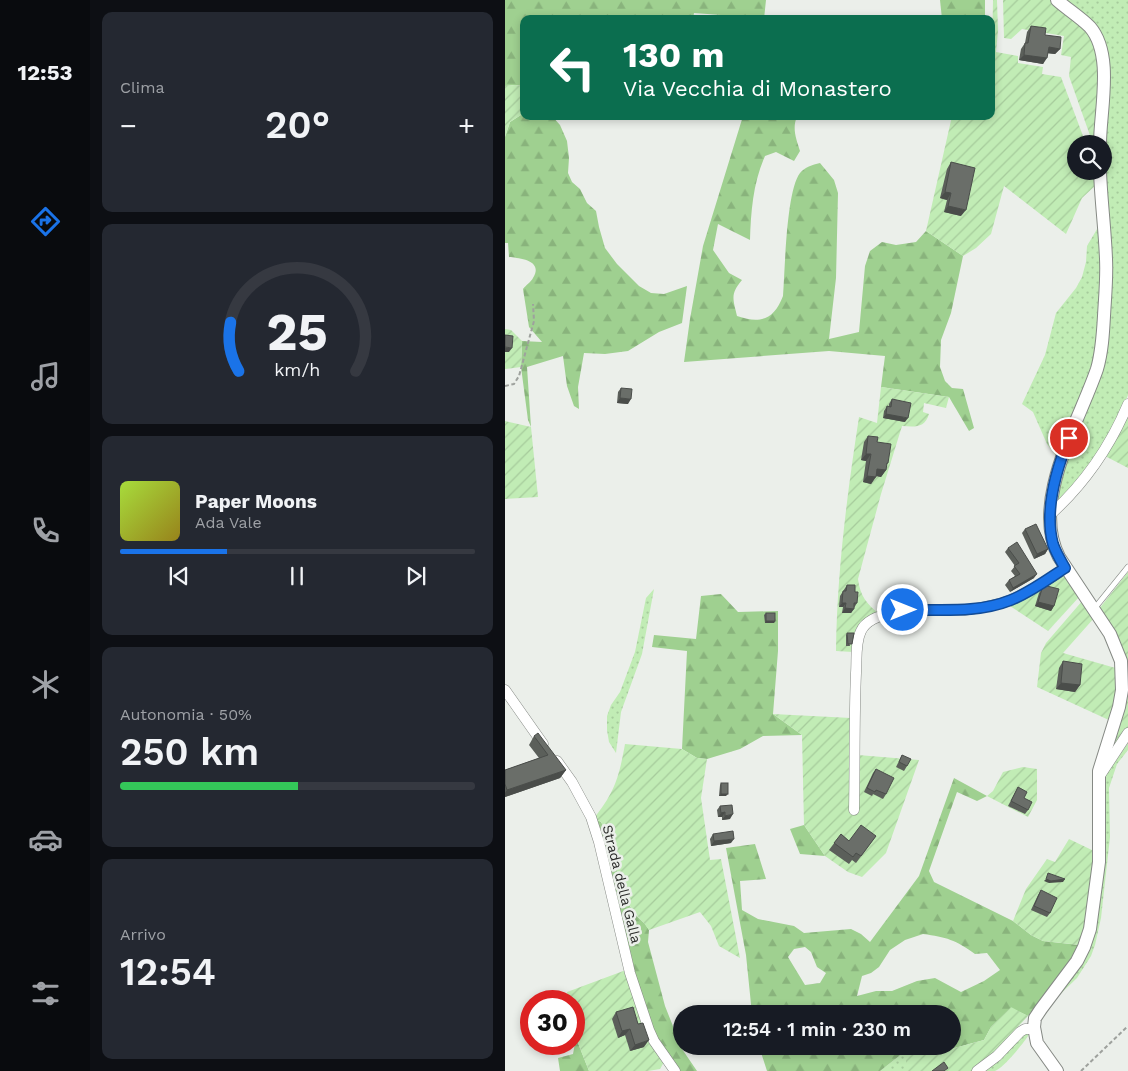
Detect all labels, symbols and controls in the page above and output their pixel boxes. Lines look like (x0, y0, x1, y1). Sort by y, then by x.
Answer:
text: 130 m (623, 34, 724, 76)
icon: left (540, 35, 605, 100)
text: 12:53 (17, 60, 73, 85)
text: Via Vecchia di Monastero (623, 76, 892, 101)
text: Clima (120, 78, 164, 97)
text: 20° (265, 103, 330, 147)
text: − (120, 109, 137, 142)
text: + (458, 109, 475, 142)
map controls (1067, 135, 1112, 180)
button: search (1067, 135, 1112, 180)
icon: directions (28, 204, 63, 239)
text: 25 (267, 302, 328, 363)
icon: music (28, 359, 63, 394)
text: km/h (274, 359, 321, 380)
pin (1048, 417, 1090, 459)
icon: arrive (1055, 424, 1083, 452)
text: Paper Moons (195, 490, 317, 513)
icon: phone (28, 513, 63, 548)
text: Ada Vale (195, 513, 262, 532)
icon: previous (165, 562, 193, 590)
icon: pause (283, 562, 311, 590)
icon: next (402, 562, 430, 590)
position arrow (876, 583, 928, 635)
icon: climate (28, 667, 63, 702)
text: Autonomia · 50% (120, 705, 252, 724)
text: 250 km (120, 730, 259, 774)
icon: car (28, 822, 63, 857)
street label: Strada della Galla (600, 823, 645, 945)
text: Arrivo (120, 925, 166, 944)
text: 12:54 (120, 950, 216, 994)
icon: filters (28, 976, 63, 1011)
speed limit sign: 30 (520, 990, 585, 1055)
text: 12:54 · 1 min · 230 m (723, 1018, 911, 1041)

